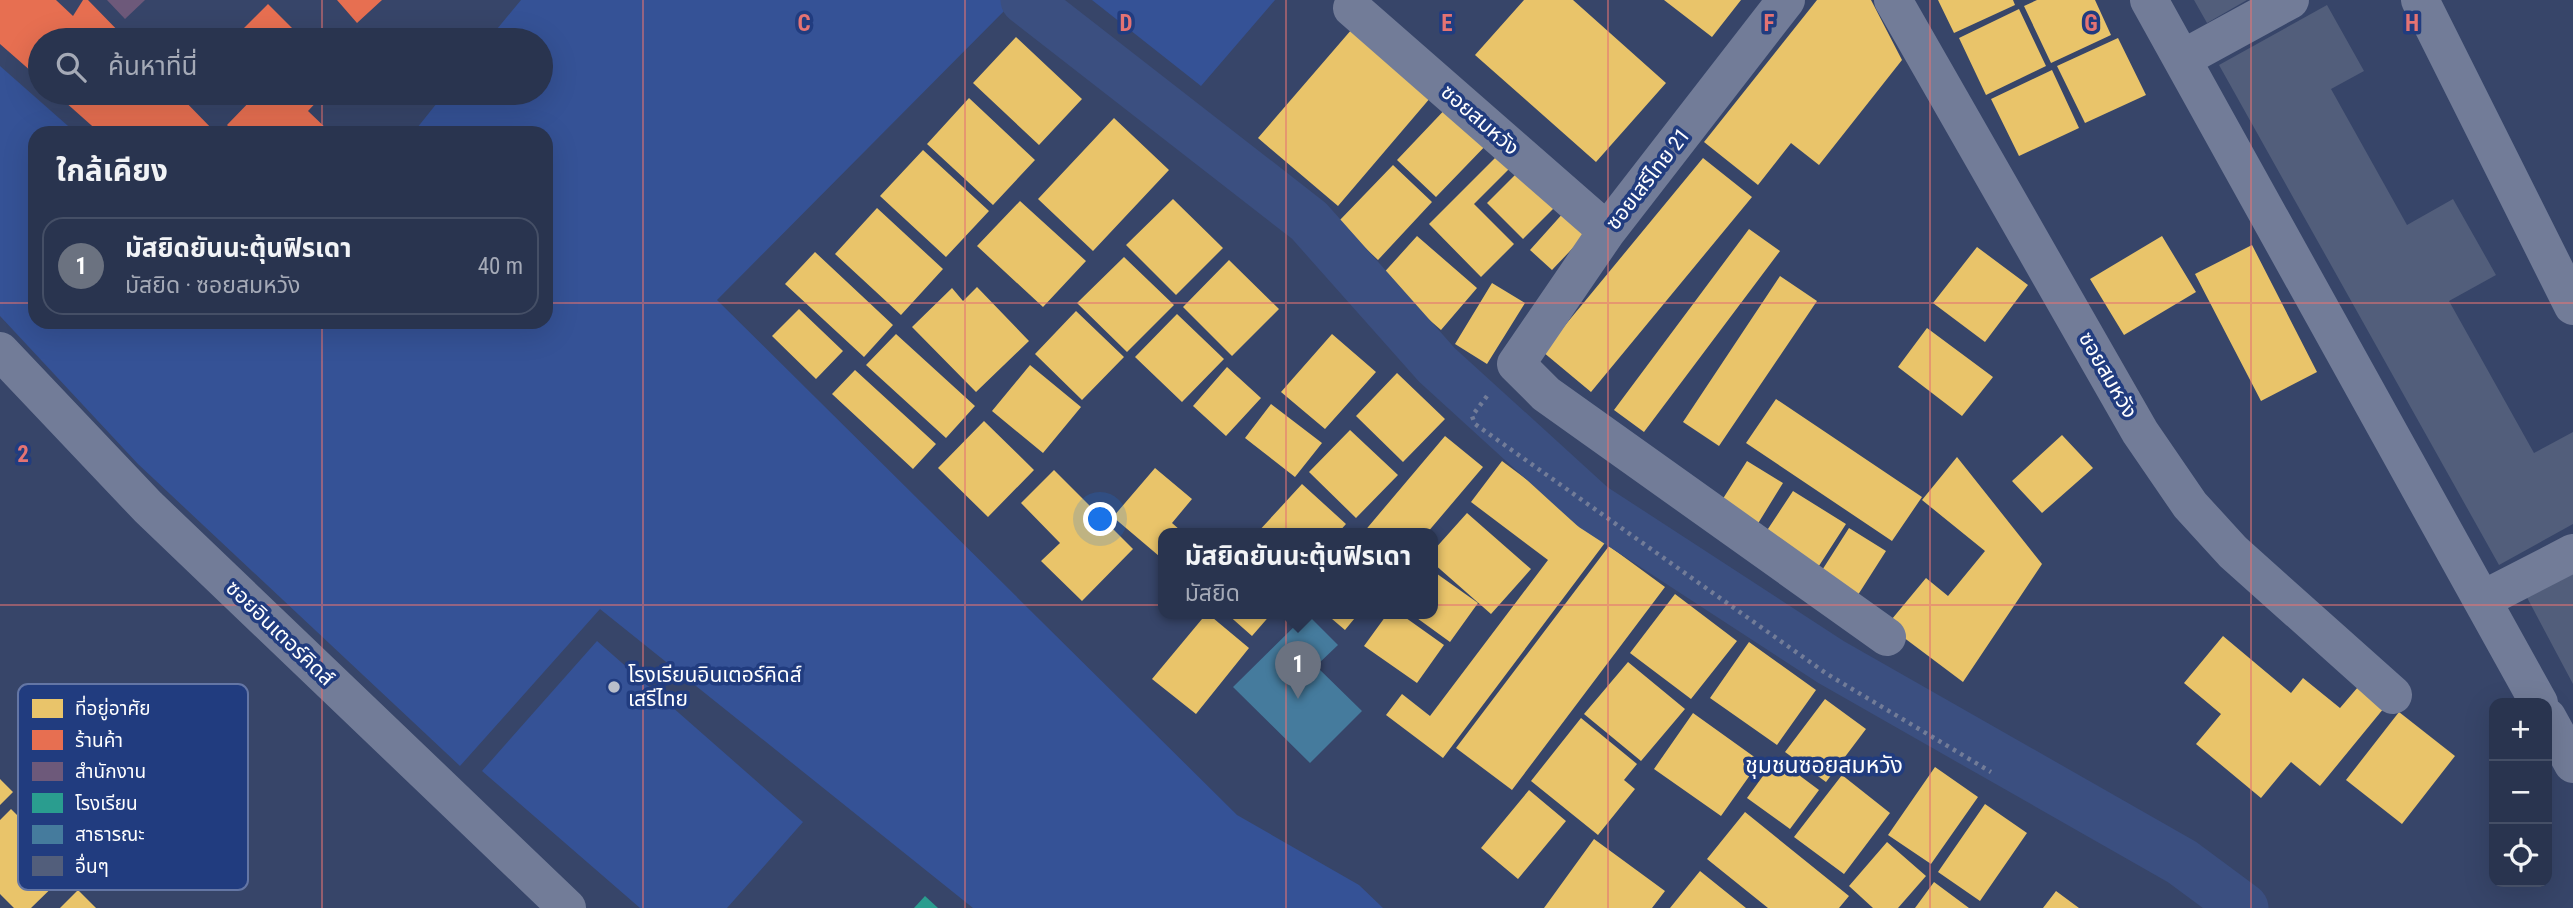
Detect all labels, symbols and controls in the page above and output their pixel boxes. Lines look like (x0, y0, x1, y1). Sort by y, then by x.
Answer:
text: C (797, 10, 811, 37)
text: D (1120, 10, 1133, 37)
text: E (1441, 10, 1453, 37)
text: F (1764, 10, 1775, 37)
text: G (2084, 10, 2098, 37)
text: H (2405, 10, 2419, 37)
search box (28, 28, 553, 105)
icon: search (52, 48, 90, 86)
text: ค้นหาที่นี่ (108, 51, 198, 81)
street label: ซอยสมหวัง (1436, 80, 1524, 160)
street label: ซอยเสรีไทย 21 (1601, 124, 1695, 234)
text: ใกล้เคียง (56, 153, 168, 188)
text: มัสยิดยันนะตุ้นฟิรเดา (125, 233, 352, 263)
text: 1 (75, 253, 87, 280)
text: 40 m (478, 253, 523, 280)
text: มัสยิด · ซอยสมหวัง (125, 272, 300, 299)
street label: ซอยสมหวัง (2074, 328, 2142, 422)
text: 2 (17, 441, 29, 468)
your location (1083, 502, 1117, 536)
popup (1158, 528, 1438, 619)
text: มัสยิดยันนะตุ้นฟิรเดา (1185, 541, 1411, 571)
street label: ซอยอินเตอร์คิดส์ (221, 576, 339, 691)
text: มัสยิด (1185, 580, 1240, 607)
pin: 1 (1275, 641, 1321, 699)
place label: โรงเรียนอินเตอร์คิดส์ เสรีไทย (628, 663, 802, 711)
marker: โรงเรียนอินเตอร์คิดส์ เสรีไทย (606, 679, 622, 695)
legend (18, 684, 248, 890)
text: ที่อยู่อาศัย (75, 695, 151, 721)
map controls (2489, 698, 2552, 887)
button: + (2489, 698, 2552, 761)
text: ร้านค้า (75, 729, 123, 752)
district label: ชุมชนซอยสมหวัง (1745, 752, 1903, 779)
text: สำนักงาน (75, 760, 146, 783)
button: − (2489, 761, 2552, 824)
text: โรงเรียน (75, 792, 138, 815)
text: สาธารณะ (75, 823, 145, 846)
button: locate (2489, 824, 2552, 887)
text: อื่นๆ (75, 853, 109, 878)

